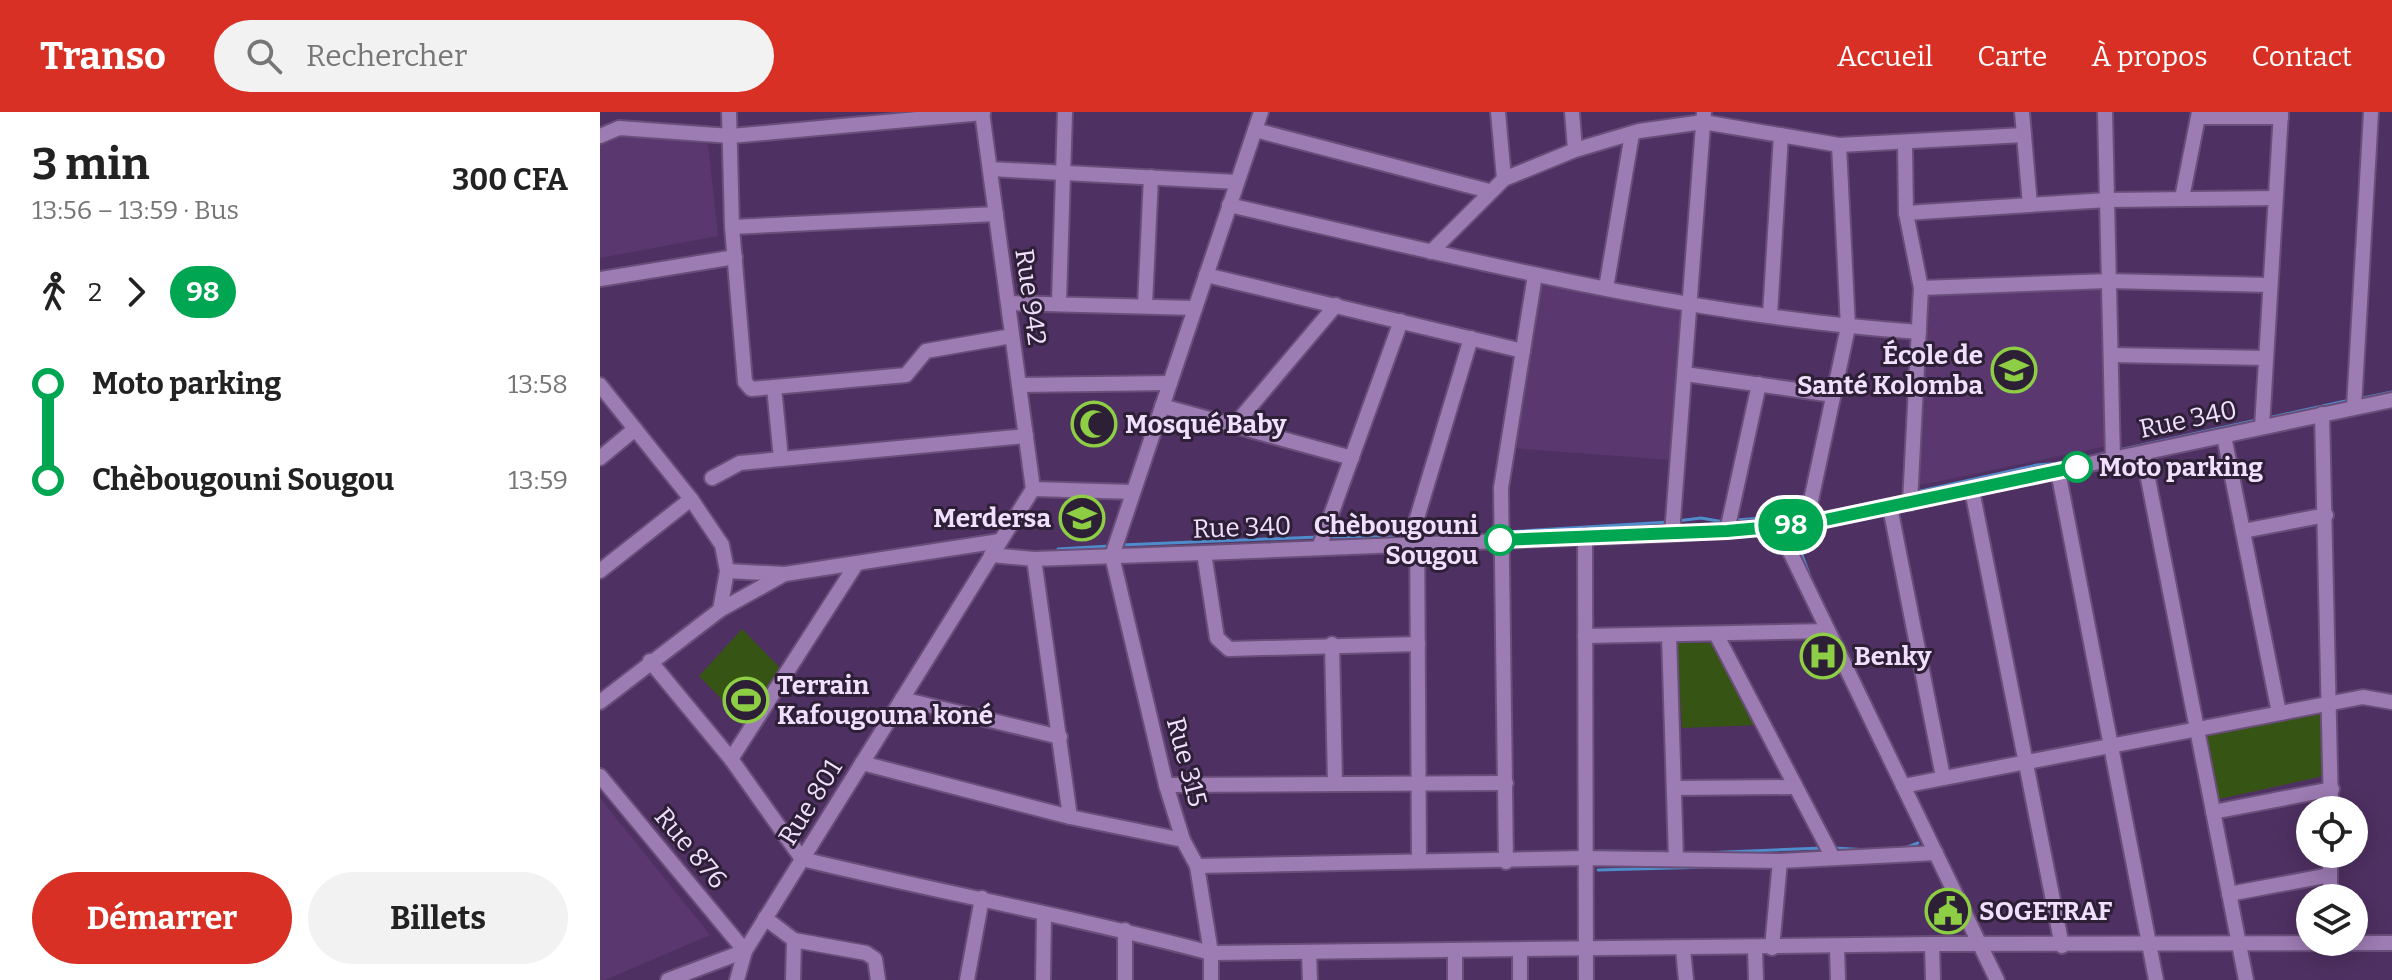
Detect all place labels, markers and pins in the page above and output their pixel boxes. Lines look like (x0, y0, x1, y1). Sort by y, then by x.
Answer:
place label: École de Santé Kolomba (1797, 339, 1983, 401)
school or university icon: École de Santé Kolomba (1990, 346, 2038, 394)
mosque icon: Mosqué Baby (1070, 400, 1118, 448)
place label: Mosqué Baby (1125, 409, 1287, 440)
marker: Moto parking (2062, 452, 2092, 482)
place label: Moto parking (2099, 452, 2263, 483)
school or university icon: Merdersa (1058, 494, 1106, 542)
place label: Merdersa (933, 503, 1051, 534)
place label: Chèbougouni Sougou (1314, 510, 1478, 571)
marker: Chèbougouni Sougou (1485, 525, 1515, 555)
hospital icon: Benky (1799, 632, 1847, 680)
place label: Benky (1854, 641, 1932, 672)
place label: Terrain Kafougouna koné (777, 670, 993, 731)
sports icon: Terrain Kafougouna koné (722, 676, 770, 724)
public building icon: SOGETRAF (1924, 887, 1972, 935)
place label: SOGETRAF (1979, 896, 2113, 927)

